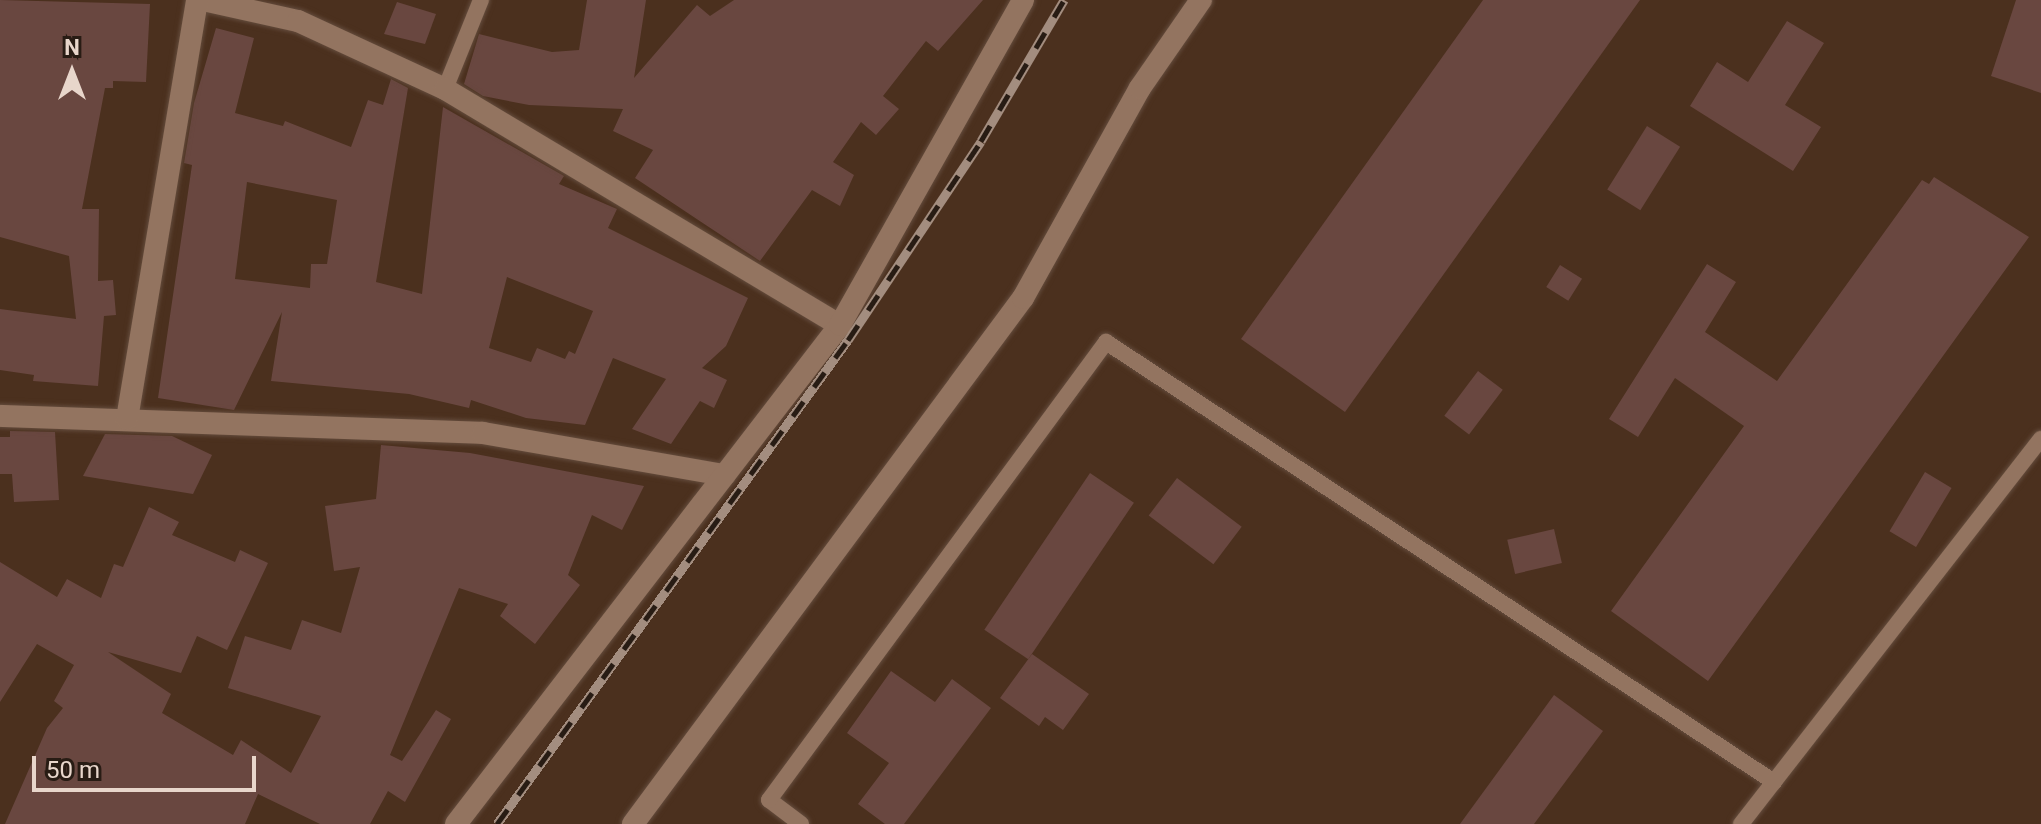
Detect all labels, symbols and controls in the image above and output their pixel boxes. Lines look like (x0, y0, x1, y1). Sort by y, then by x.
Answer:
north arrow (32, 32, 112, 112)
text: N (64, 35, 80, 60)
scale bar (36, 740, 260, 790)
text: 50 m (46, 756, 100, 784)

